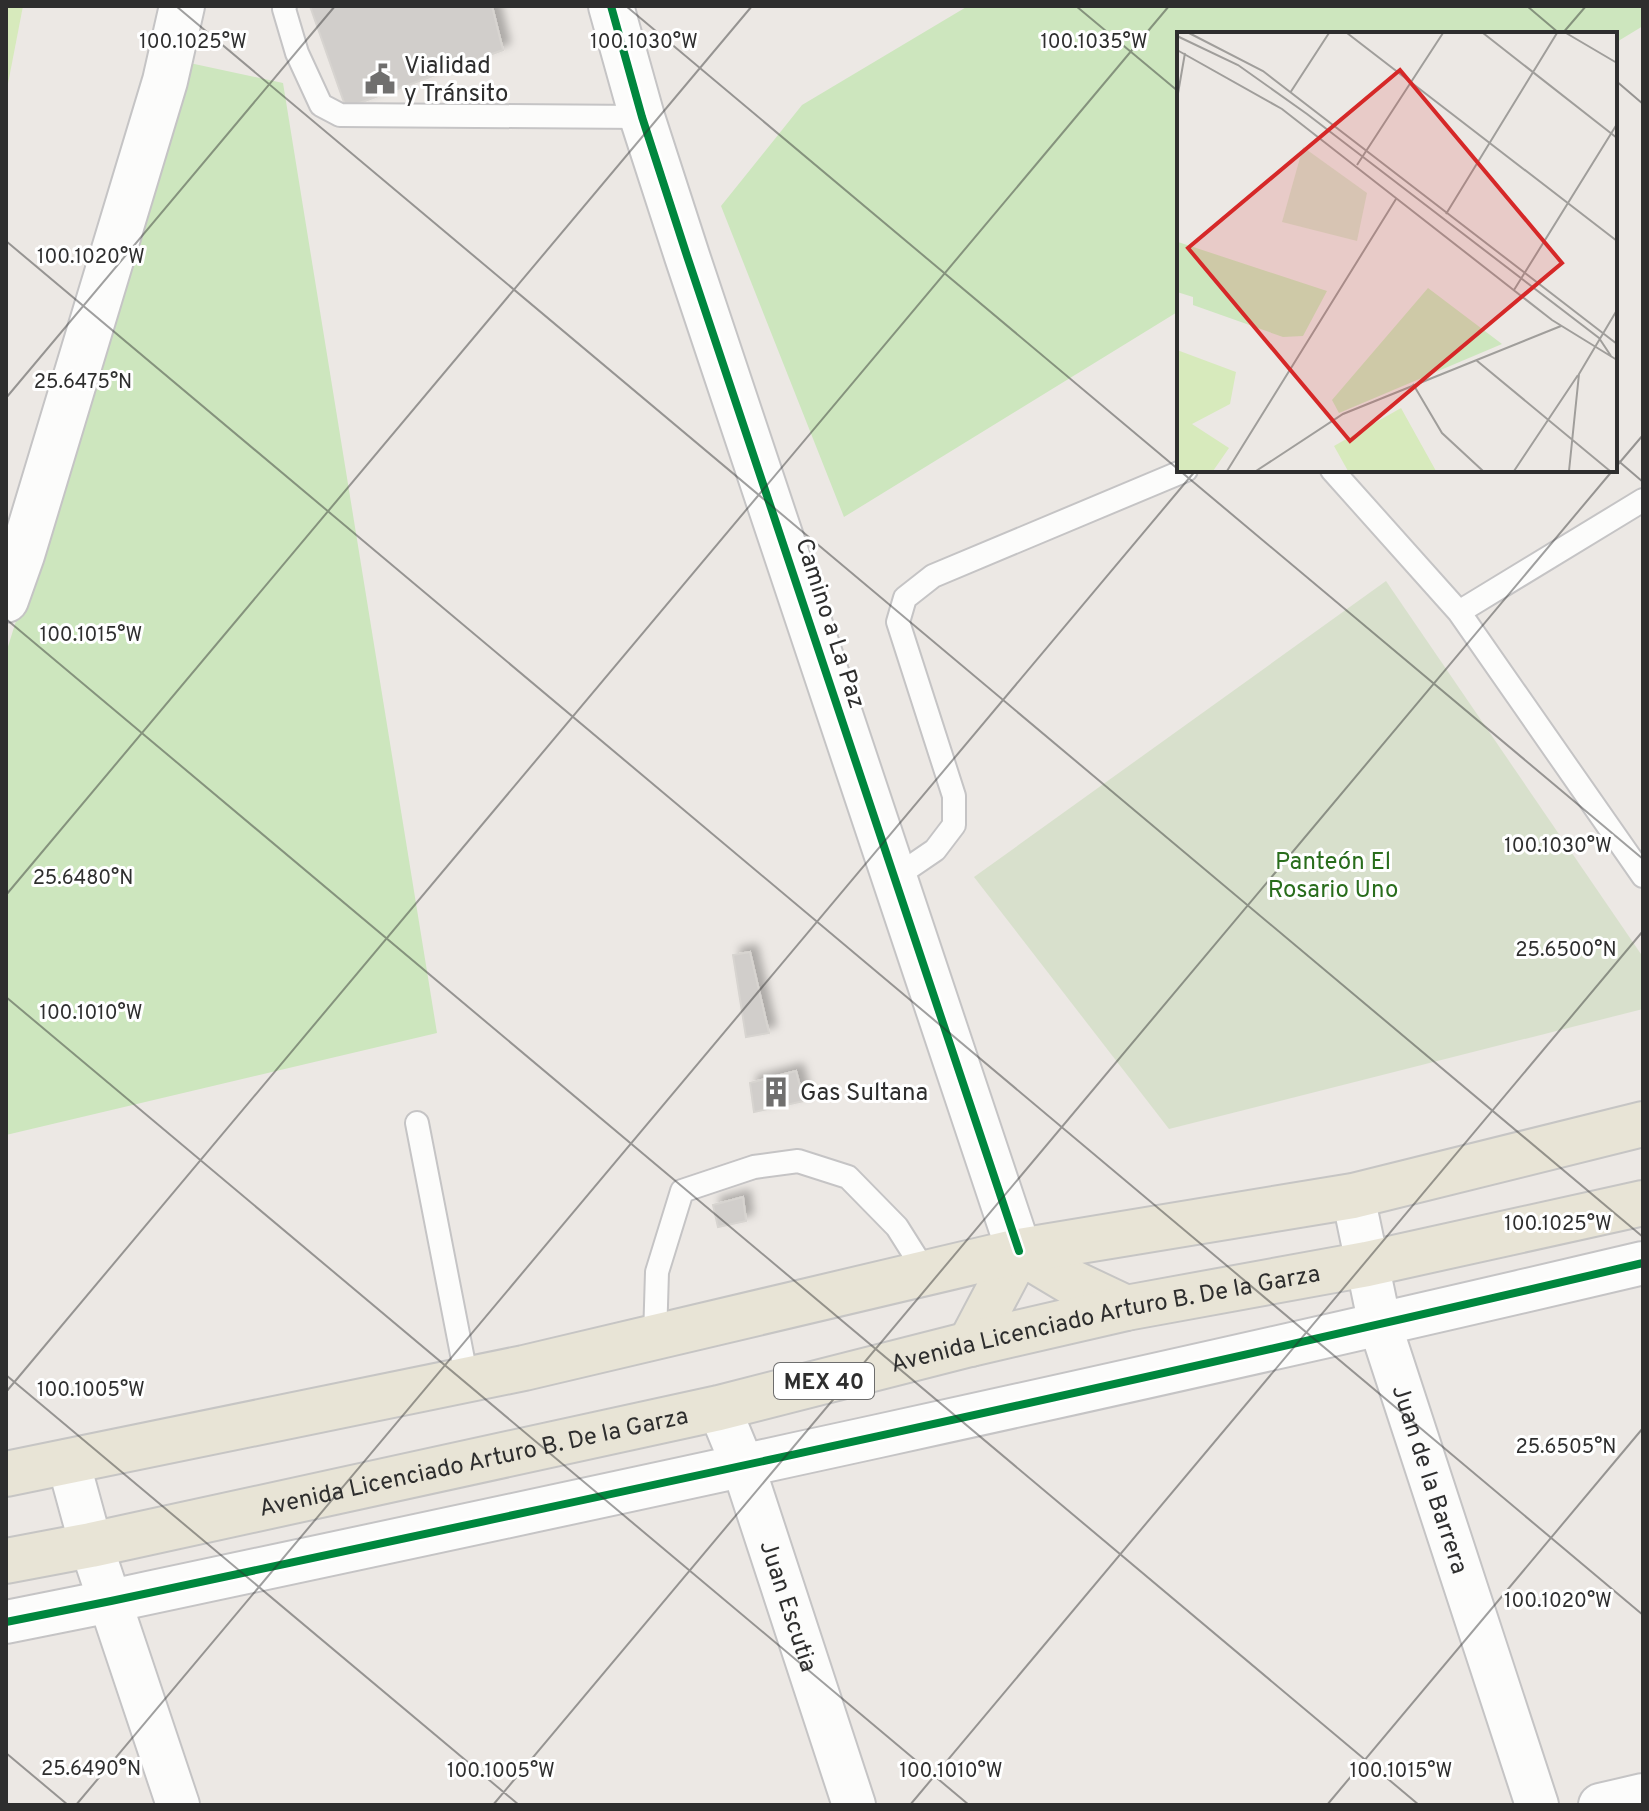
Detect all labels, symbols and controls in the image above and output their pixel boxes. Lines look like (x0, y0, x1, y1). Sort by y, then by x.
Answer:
text: 100.1025°W (139, 30, 247, 56)
text: 100.1030°W (590, 30, 698, 56)
text: 100.1035°W (1040, 30, 1148, 56)
inset map (1177, 32, 1617, 472)
place label: Vialidad y Tránsito (404, 52, 508, 110)
public building icon: Vialidad y Tránsito (363, 62, 397, 96)
text: 100.1020°W (37, 245, 145, 271)
text: 25.6475°N (34, 370, 132, 396)
street label: Camino a La Paz (787, 535, 871, 712)
text: 100.1015°W (40, 623, 142, 649)
text: 100.1030°W (1504, 834, 1612, 860)
park label: Panteón El Rosario Uno (1268, 848, 1398, 906)
text: 25.6480°N (33, 866, 133, 892)
text: 25.6500°N (1515, 938, 1617, 964)
text: 100.1010°W (39, 1001, 143, 1027)
building icon: Gas Sultana (759, 1075, 793, 1109)
place label: Gas Sultana (800, 1079, 928, 1109)
text: 100.1025°W (1504, 1212, 1612, 1238)
street label: Avenida Licenciado Arturo B. De la Garza (888, 1260, 1323, 1381)
road number: MEX 40 (774, 1363, 874, 1399)
text: 100.1005°W (37, 1378, 145, 1404)
street label: Juan de la Barrera (1384, 1381, 1473, 1578)
street label: Avenida Licenciado Arturo B. De la Garza (257, 1402, 691, 1525)
text: 25.6505°N (1515, 1435, 1617, 1461)
street label: Juan Escutia (751, 1537, 822, 1676)
text: 100.1020°W (1504, 1589, 1612, 1615)
text: 25.6490°N (41, 1757, 141, 1783)
text: 100.1005°W (447, 1759, 555, 1785)
text: 100.1010°W (899, 1759, 1003, 1785)
text: 100.1015°W (1350, 1759, 1452, 1785)

